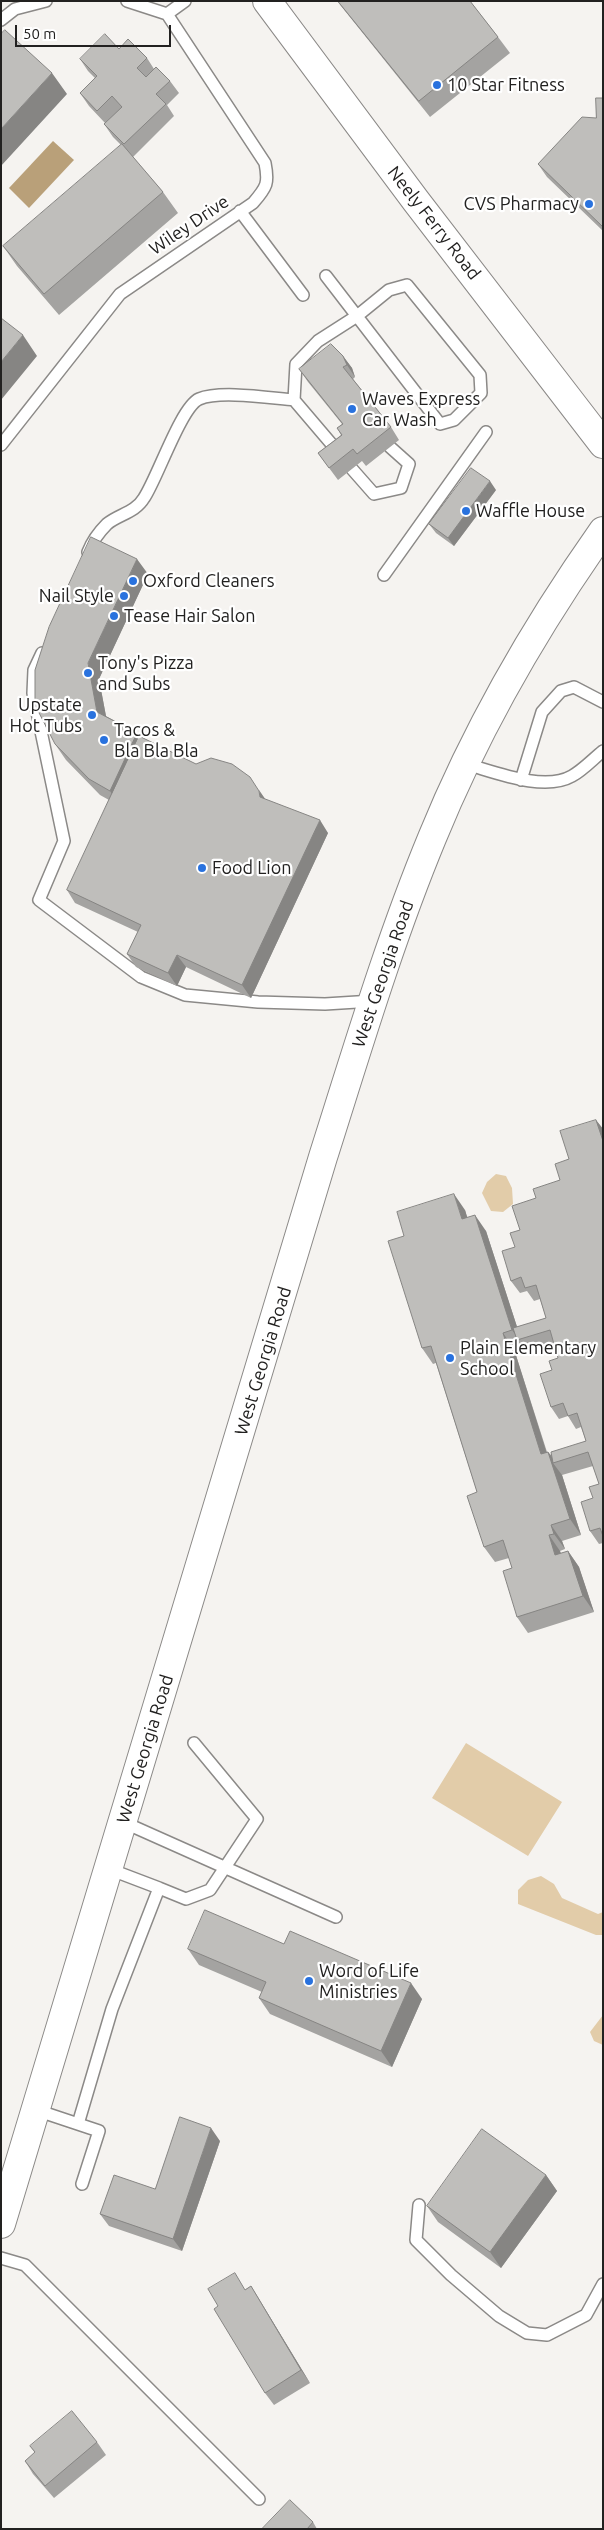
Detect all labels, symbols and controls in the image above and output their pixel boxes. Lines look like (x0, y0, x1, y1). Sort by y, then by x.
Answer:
scale bar (18, 15, 174, 47)
text: 50 m (23, 25, 56, 42)
place label: 10 Star Fitness (447, 74, 565, 96)
marker: 10 Star Fitness (431, 79, 443, 91)
street label: Neely Ferry Road (383, 162, 485, 284)
street label: Wiley Drive (145, 190, 233, 260)
place label: CVS Pharmacy (464, 193, 579, 215)
marker: CVS Pharmacy (583, 198, 595, 210)
place label: Waves Express Car Wash (362, 388, 480, 430)
marker: Waves Express Car Wash (346, 403, 358, 415)
place label: Waffle House (476, 500, 585, 522)
marker: Waffle House (460, 505, 472, 517)
place label: Oxford Cleaners (143, 570, 275, 592)
marker: Oxford Cleaners (127, 575, 139, 587)
place label: Nail Style (39, 585, 114, 607)
marker: Nail Style (118, 590, 130, 602)
place label: Tease Hair Salon (124, 605, 256, 627)
marker: Tease Hair Salon (108, 610, 120, 622)
place label: Tony's Pizza and Subs (98, 652, 194, 694)
marker: Tony's Pizza and Subs (82, 667, 94, 679)
place label: Upstate Hot Tubs (10, 694, 82, 736)
marker: Upstate Hot Tubs (86, 709, 98, 721)
place label: Tacos & Bla Bla Bla (114, 719, 199, 762)
marker: Tacos & Bla Bla Bla (98, 734, 110, 746)
place label: Food Lion (212, 857, 292, 879)
marker: Food Lion (196, 862, 208, 874)
street label: West Georgia Road (348, 898, 418, 1050)
street label: West Georgia Road (230, 1284, 296, 1438)
place label: Plain Elementary School (460, 1337, 596, 1380)
marker: Plain Elementary School (444, 1352, 456, 1364)
street label: West Georgia Road (112, 1672, 178, 1826)
place label: Word of Life Ministries (319, 1960, 419, 2002)
marker: Word of Life Ministries (303, 1975, 315, 1987)

